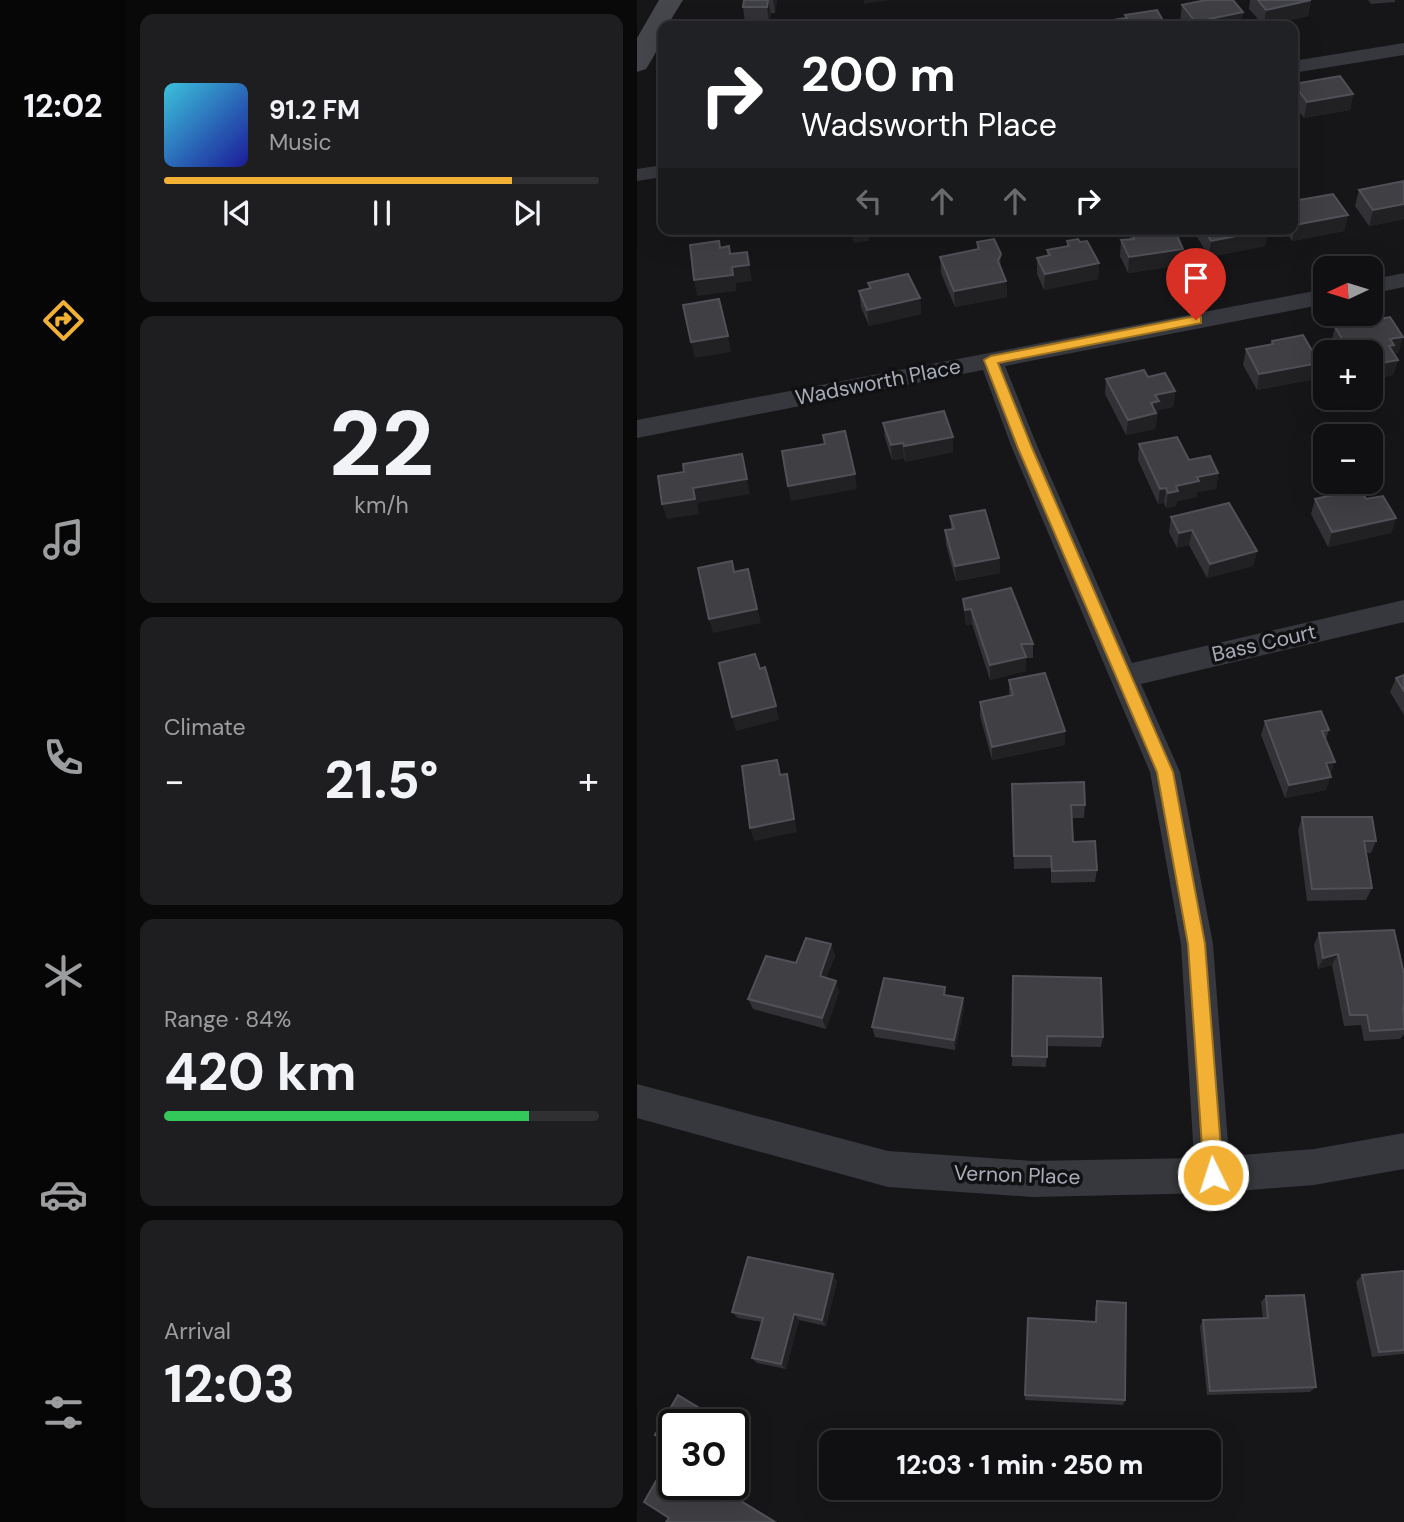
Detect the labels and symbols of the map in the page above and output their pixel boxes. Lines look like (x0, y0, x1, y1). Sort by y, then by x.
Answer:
pin (1166, 248, 1226, 320)
north arrow (1313, 256, 1383, 326)
street label: Wadsworth Place (793, 352, 963, 412)
street label: Bass Court (1209, 617, 1319, 669)
position arrow (1176, 1138, 1250, 1212)
street label: Vernon Place (953, 1159, 1081, 1191)
speed limit sign: 30 (658, 1409, 749, 1500)

